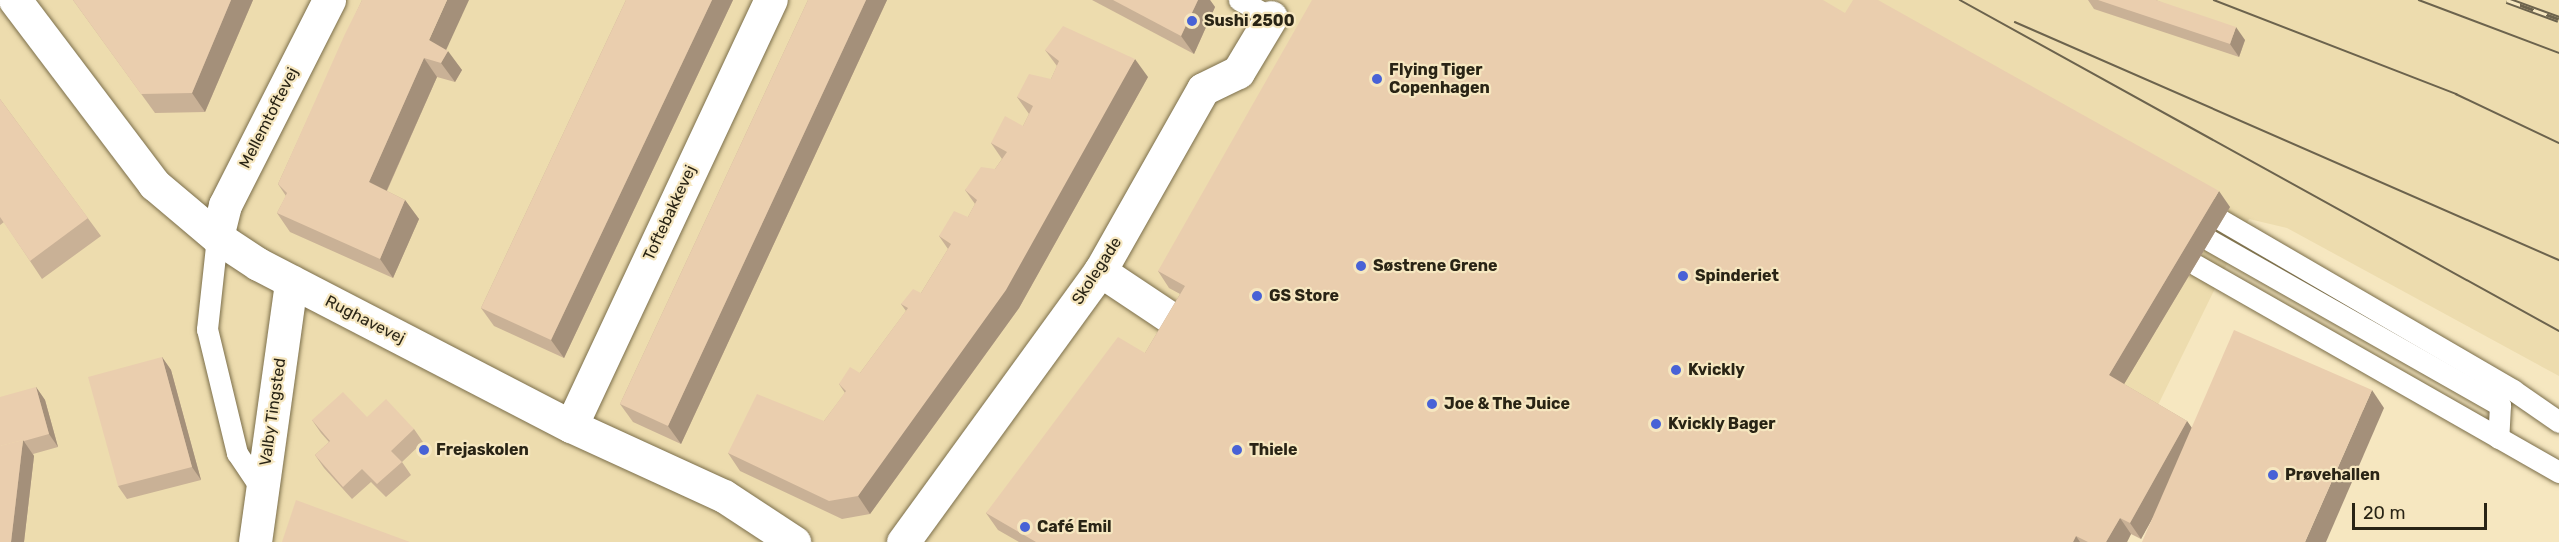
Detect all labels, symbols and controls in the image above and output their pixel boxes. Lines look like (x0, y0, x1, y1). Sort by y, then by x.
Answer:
place label: Sushi 2500 (1204, 11, 1295, 31)
marker: Sushi 2500 (1185, 14, 1199, 28)
place label: Flying Tiger Copenhagen (1389, 60, 1490, 98)
street label: Mellemtoftevej (235, 64, 303, 172)
marker: Flying Tiger Copenhagen (1370, 72, 1384, 86)
street label: Toftebakkevej (640, 162, 700, 264)
street label: Skolegade (1068, 234, 1126, 308)
place label: Søstrene Grene (1373, 256, 1498, 276)
marker: Søstrene Grene (1354, 259, 1368, 273)
place label: Spinderiet (1695, 266, 1779, 286)
marker: Spinderiet (1676, 269, 1690, 283)
place label: GS Store (1269, 286, 1339, 306)
marker: GS Store (1250, 289, 1264, 303)
street label: Rughavevej (322, 292, 408, 348)
street label: Valby Tingsted (256, 356, 290, 468)
place label: Kvickly (1688, 360, 1745, 380)
marker: Kvickly (1669, 363, 1683, 377)
place label: Joe & The Juice (1444, 394, 1570, 414)
marker: Joe & The Juice (1425, 397, 1439, 411)
place label: Kvickly Bager (1668, 414, 1776, 434)
marker: Kvickly Bager (1649, 417, 1663, 431)
place label: Frejaskolen (436, 440, 529, 460)
place label: Thiele (1249, 440, 1297, 460)
marker: Frejaskolen (417, 443, 431, 457)
marker: Thiele (1230, 443, 1244, 457)
place label: Prøvehallen (2285, 465, 2380, 485)
marker: Prøvehallen (2266, 468, 2280, 482)
scale bar (2355, 491, 2490, 529)
text: 20 m (2363, 502, 2405, 524)
place label: Café Emil (1037, 517, 1112, 537)
marker: Café Emil (1018, 520, 1032, 534)

